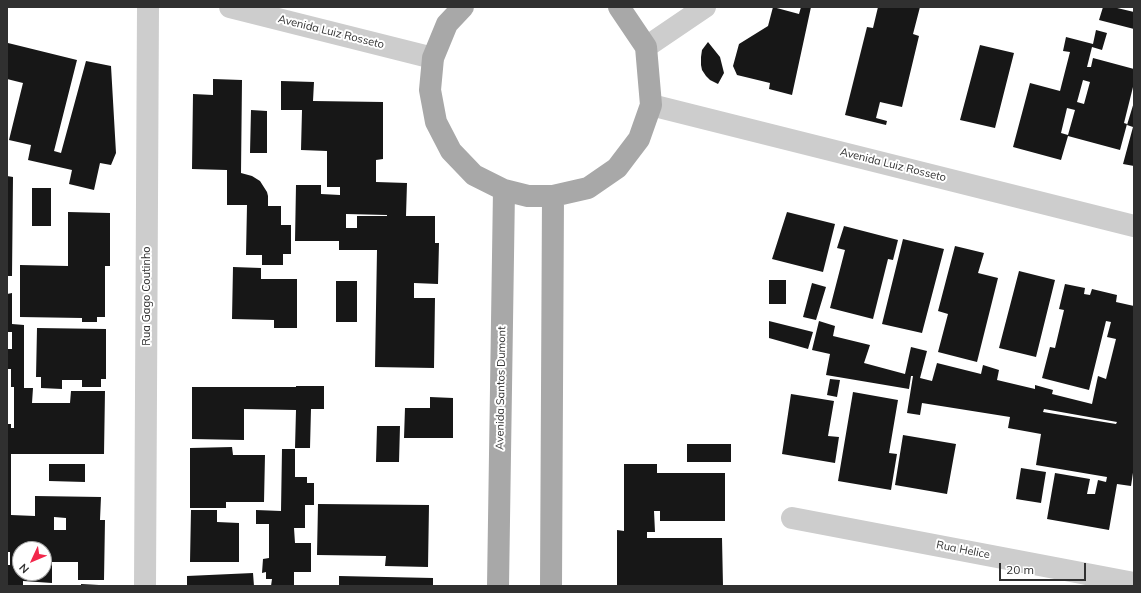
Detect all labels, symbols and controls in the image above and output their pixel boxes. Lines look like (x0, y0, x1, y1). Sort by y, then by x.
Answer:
street label: Avenida Luiz Rosseto (277, 12, 385, 52)
street label: Avenida Luiz Rosseto (839, 145, 947, 185)
street label: Rua Gago Coutinho (140, 246, 154, 346)
street label: Avenida Santos Dumont (493, 326, 509, 450)
street label: Rua Helice (935, 538, 991, 562)
north arrow (12, 541, 52, 581)
scale bar (1001, 555, 1088, 581)
text: N (16, 561, 32, 576)
text: 20 m (1006, 562, 1034, 577)

